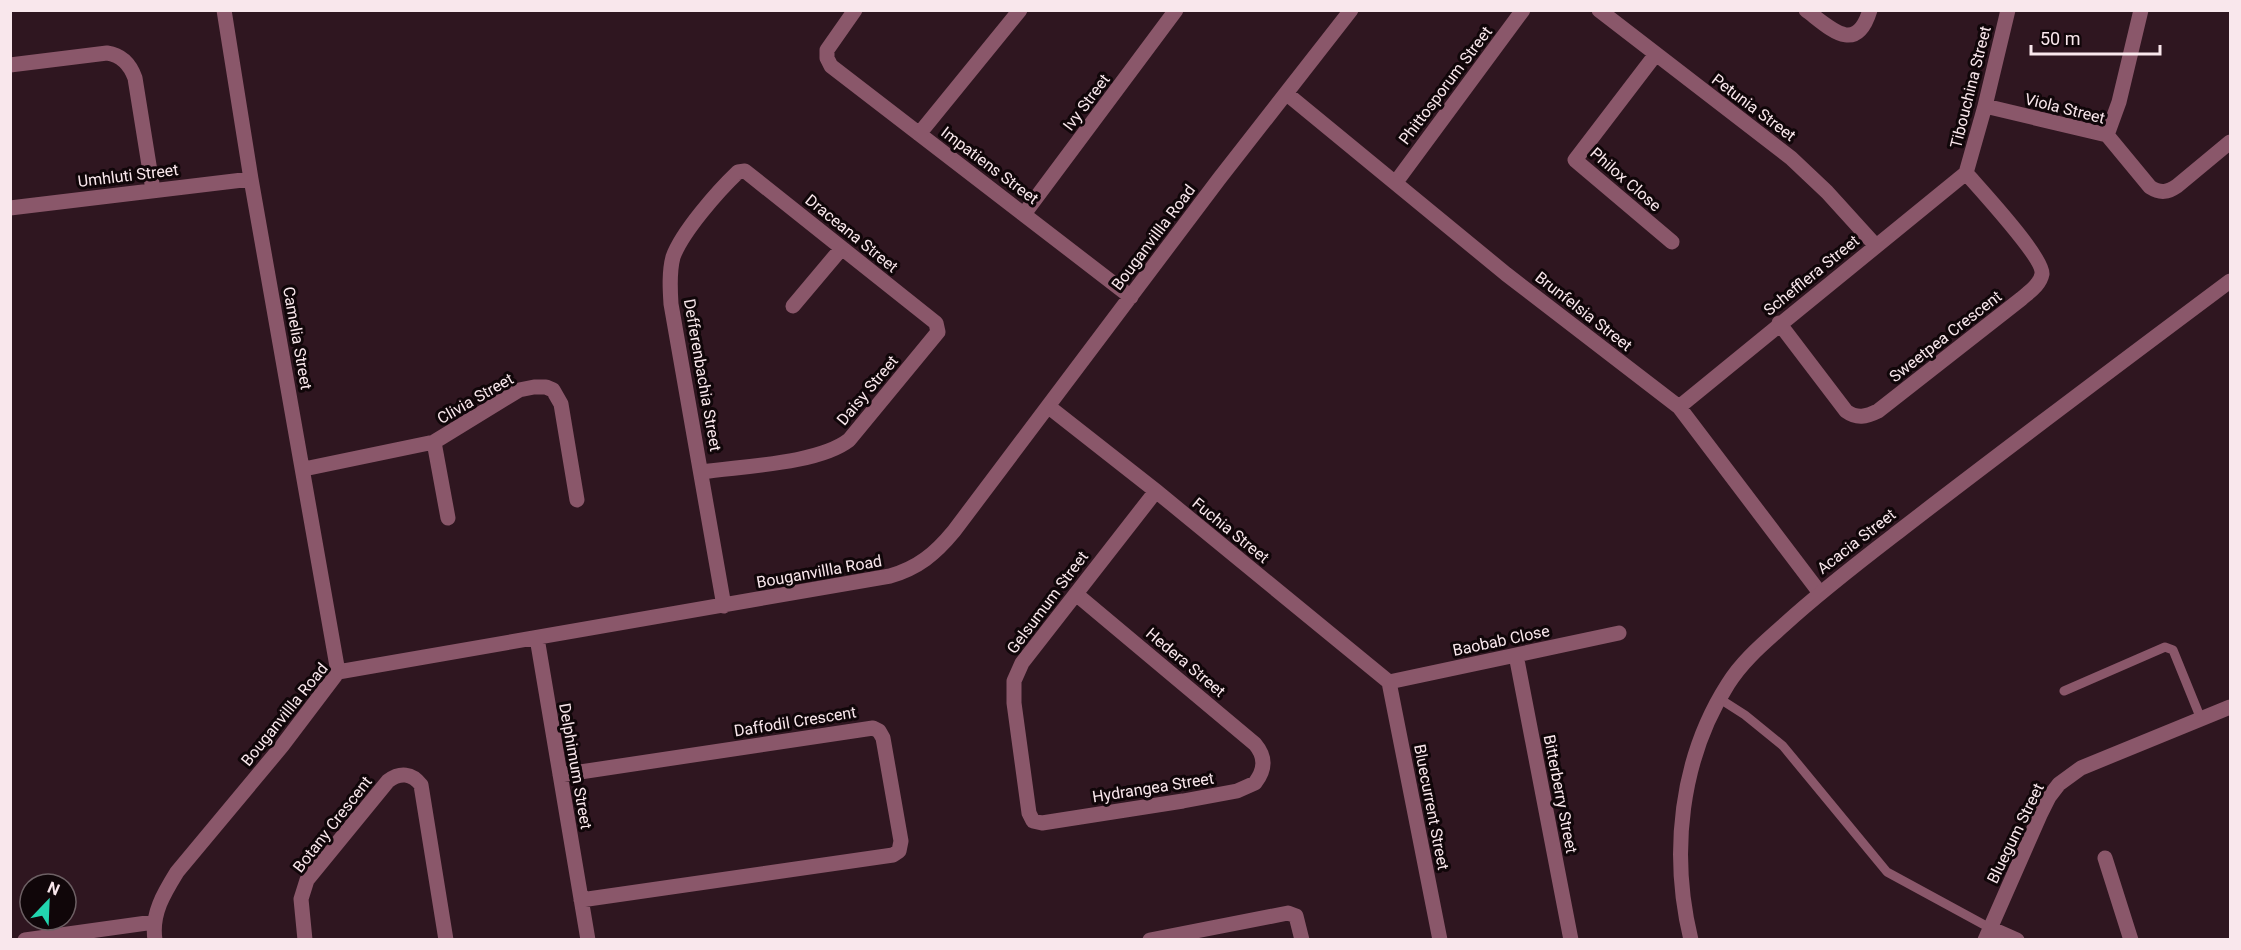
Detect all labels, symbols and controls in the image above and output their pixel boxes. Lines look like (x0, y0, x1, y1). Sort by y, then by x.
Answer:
scale bar (2031, 18, 2160, 56)
street label: Phittosporum Street (1395, 22, 1496, 148)
street label: Tibouchina Street (1946, 24, 1995, 150)
text: 50 m (2040, 28, 2080, 49)
street label: Ivy Street (1059, 70, 1114, 134)
street label: Petunia Street (1708, 70, 1799, 145)
street label: Viola Street (2023, 89, 2107, 128)
street label: Impatiens Street (937, 123, 1042, 208)
street label: Philox Close (1586, 143, 1665, 215)
street label: Umhluti Street (77, 160, 179, 191)
street label: Bouganvillla Road (1108, 181, 1199, 294)
street label: Draceana Street (802, 190, 902, 277)
street label: Schefflera Street (1760, 231, 1863, 320)
street label: Brunfelsia Street (1531, 268, 1636, 355)
street label: Camelia Street (279, 285, 316, 391)
street label: Sweetpea Crescent (1885, 287, 2005, 386)
street label: Defferenbachia Street (680, 297, 725, 453)
street label: Daisy Street (833, 352, 902, 429)
street label: Clivia Street (434, 369, 517, 428)
street label: Fuchia Street (1188, 494, 1273, 567)
street label: Acacia Street (1813, 505, 1899, 578)
street label: Gelsumum Street (1003, 547, 1092, 657)
street label: Bouganvillla Road (755, 551, 883, 592)
street label: Baobab Close (1451, 621, 1551, 660)
street label: Hedera Street (1142, 624, 1229, 701)
street label: Bouganvillla Road (237, 659, 332, 770)
street label: Delphimum Street (555, 702, 596, 831)
street label: Daffodil Crescent (733, 702, 858, 741)
street label: Bitterberry Street (1540, 733, 1581, 855)
street label: Bluecurrent Street (1410, 743, 1453, 872)
street label: Hydrangea Street (1091, 768, 1215, 806)
street label: Botany Crescent (289, 772, 376, 876)
street label: Bluegum Street (1983, 780, 2048, 886)
north arrow (18, 872, 78, 932)
text: N (45, 878, 63, 900)

